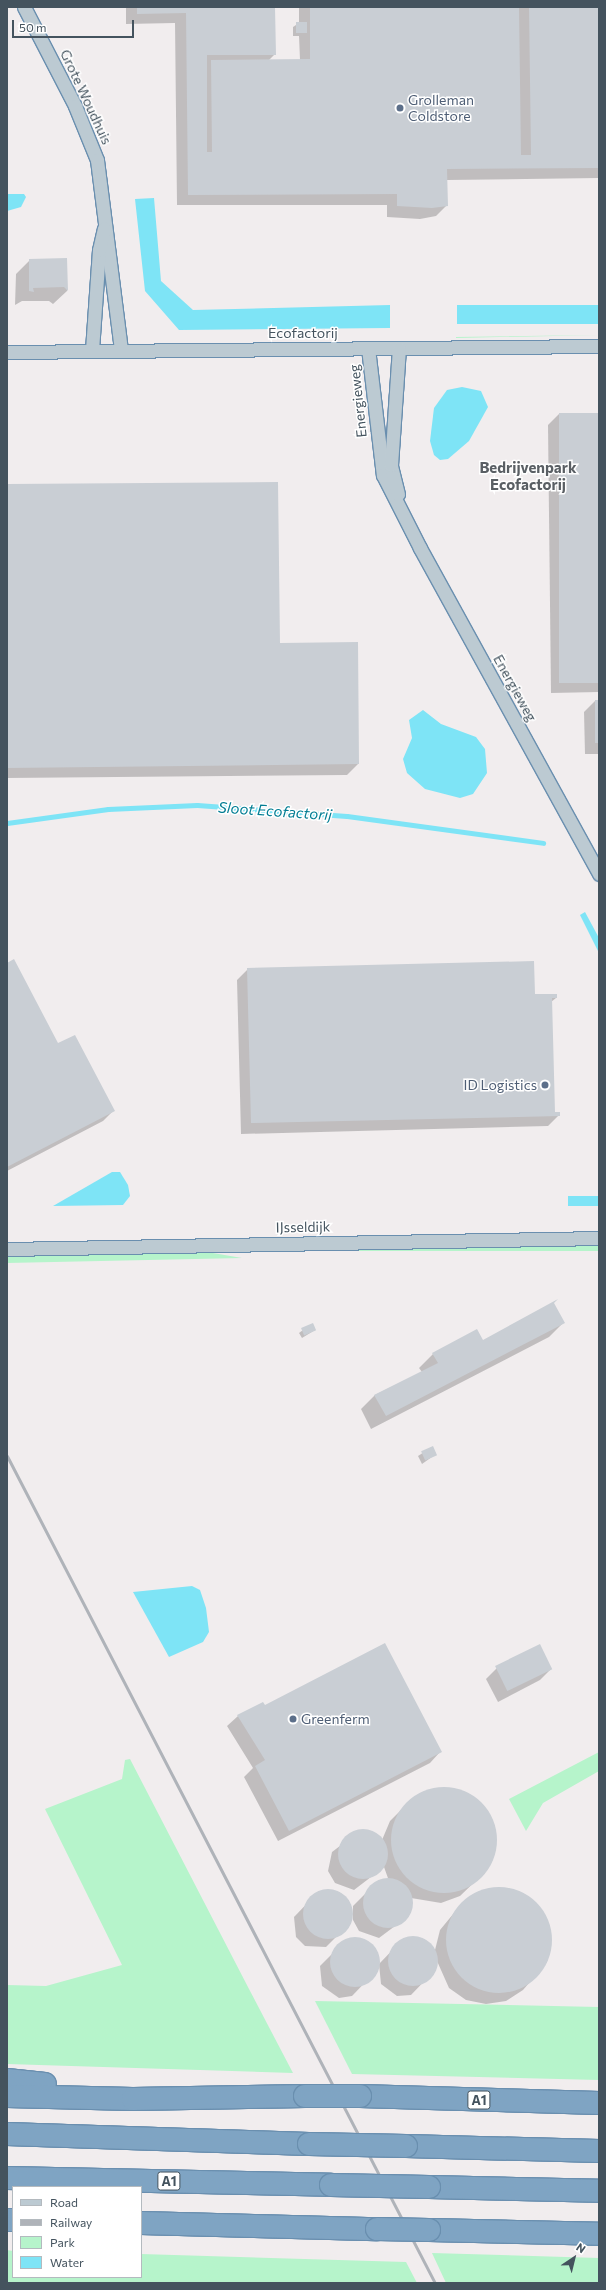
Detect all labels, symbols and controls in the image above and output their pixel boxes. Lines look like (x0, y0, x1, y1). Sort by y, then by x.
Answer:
scale bar (14, 12, 136, 38)
text: 50 m (19, 20, 47, 34)
street label: Grote Woudhuis (57, 47, 115, 147)
place label: Grolleman Coldstore (408, 92, 474, 124)
marker: Grolleman Coldstore (395, 103, 405, 113)
street label: Ecofactorij (268, 325, 338, 341)
street label: Energieweg (346, 364, 370, 438)
district label: Bedrijvenpark Ecofactorij (479, 458, 577, 493)
street label: Energieweg (490, 652, 540, 724)
water label: Sloot Ecofactorij (217, 798, 333, 824)
place label: ID Logistics (464, 1077, 537, 1093)
marker: ID Logistics (540, 1080, 550, 1090)
street label: IJsseldijk (276, 1218, 330, 1236)
place label: Greenferm (301, 1711, 370, 1727)
marker: Greenferm (288, 1714, 298, 1724)
road number: A1 (467, 2089, 491, 2111)
road number: A1 (157, 2170, 181, 2192)
legend (12, 2186, 142, 2278)
text: Road (50, 2195, 78, 2209)
text: Railway (50, 2215, 92, 2229)
text: Park (50, 2235, 75, 2249)
north arrow (554, 2238, 594, 2278)
text: N (574, 2240, 588, 2255)
text: Water (50, 2255, 84, 2269)

